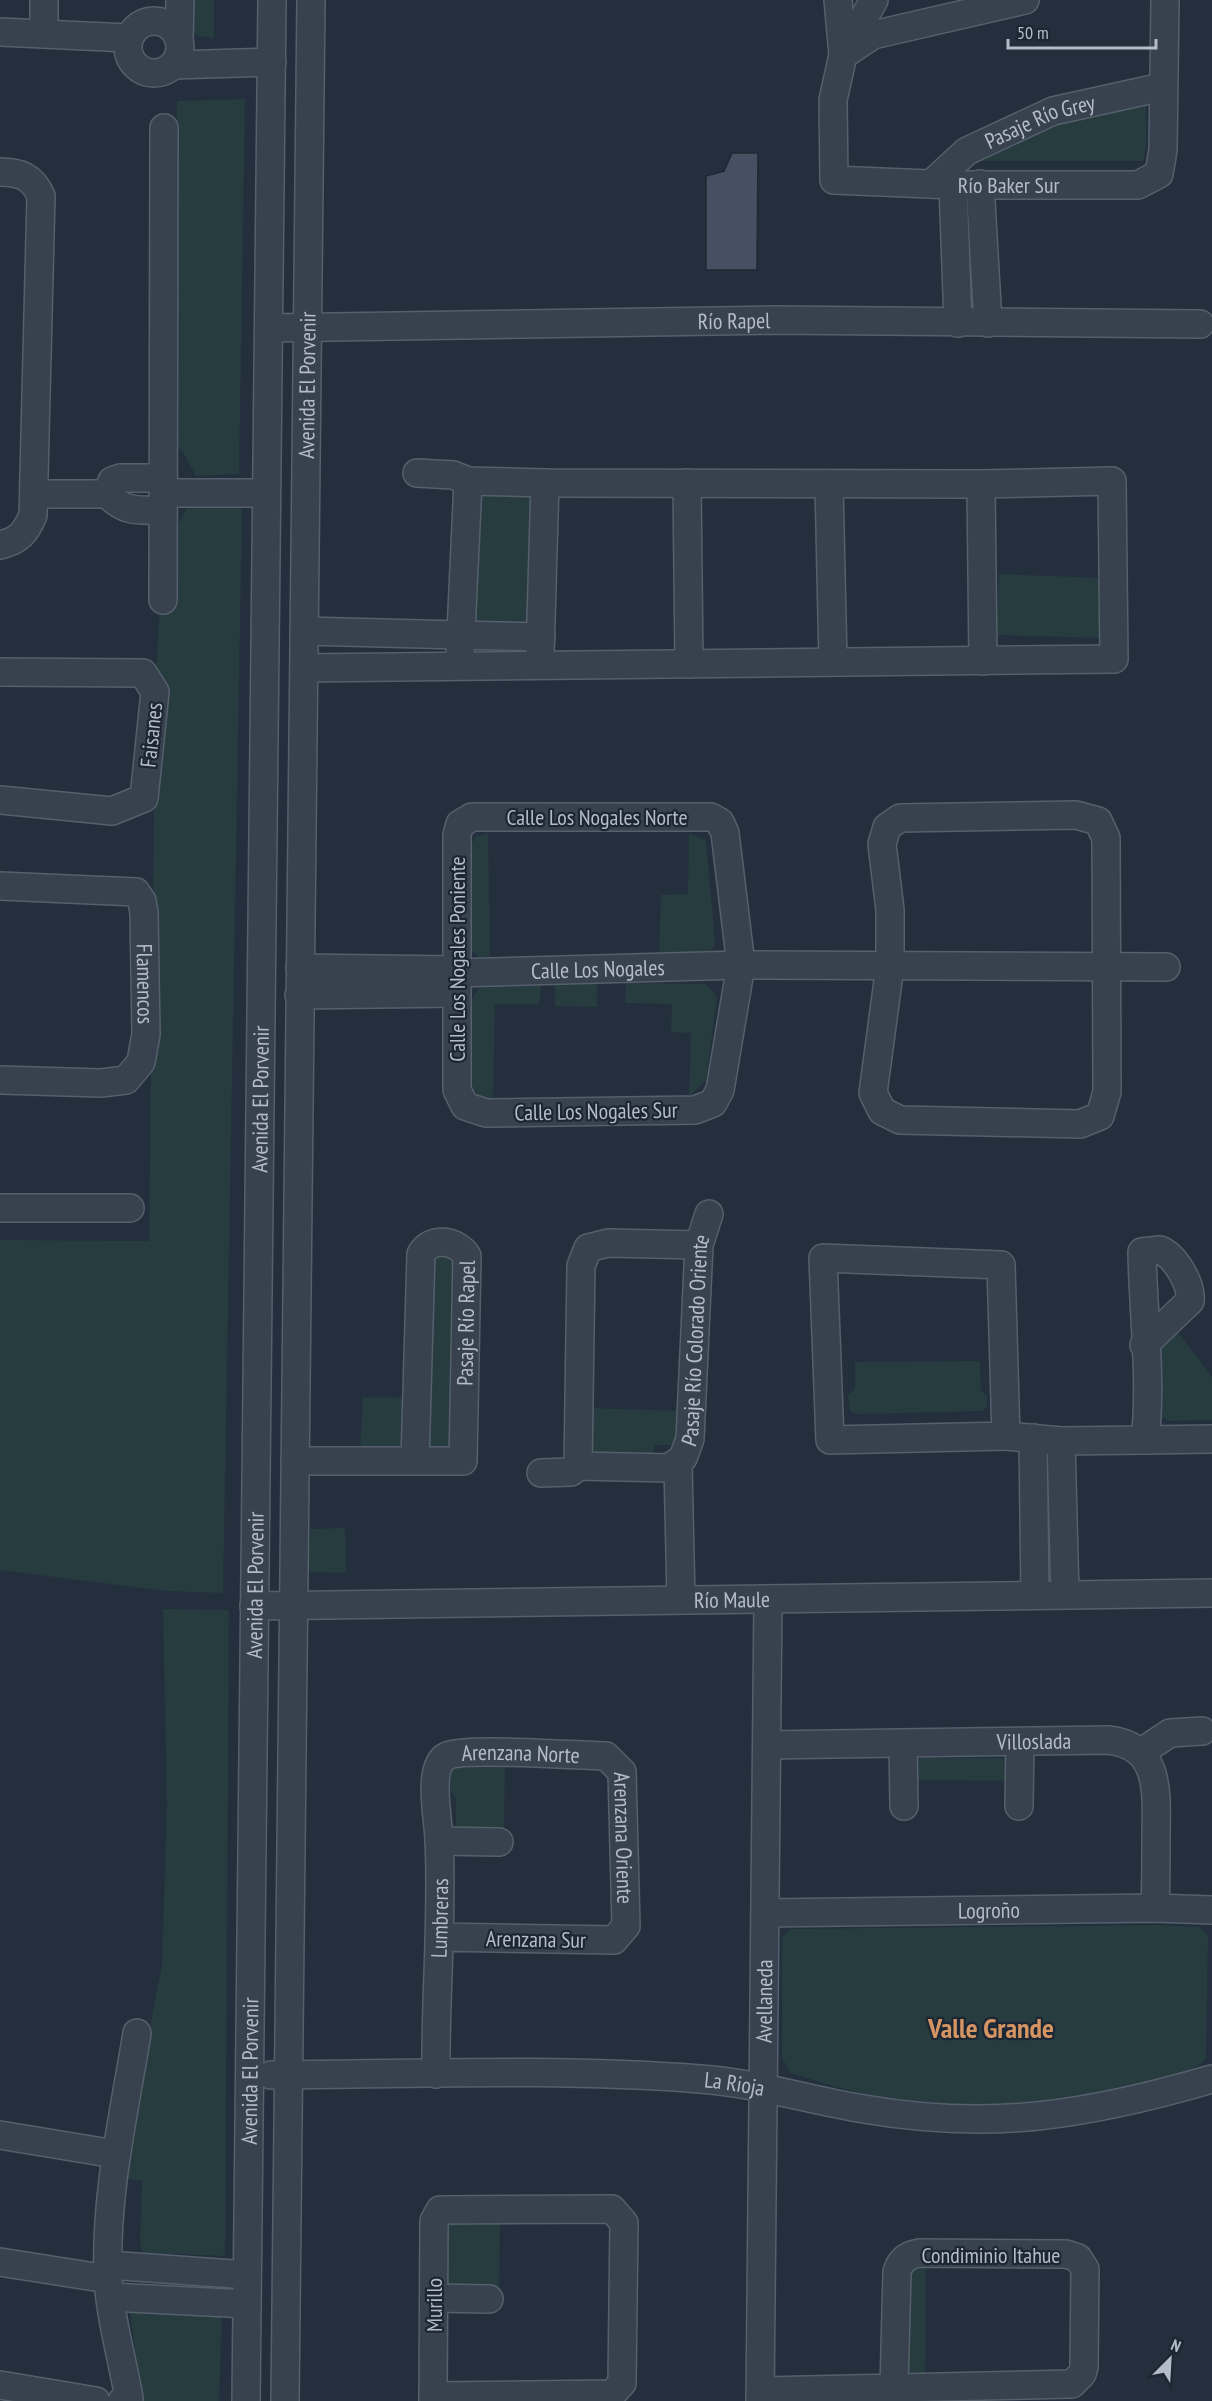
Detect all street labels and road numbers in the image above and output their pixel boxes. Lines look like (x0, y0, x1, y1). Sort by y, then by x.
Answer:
street label: Pasaje Río Grey (980, 88, 1098, 155)
street label: Río Baker Sur (958, 171, 1060, 199)
street label: Río Rapel (697, 306, 771, 335)
street label: Avenida El Porvenir (292, 311, 322, 459)
street label: Faisanes (134, 701, 168, 769)
street label: Calle Los Nogales Norte (506, 803, 688, 831)
street label: Calle Los Nogales Poniente (443, 856, 471, 1062)
street label: Flamencos (131, 943, 160, 1024)
street label: Calle Los Nogales (531, 953, 665, 985)
street label: Avenida El Porvenir (245, 1025, 275, 1173)
street label: Calle Los Nogales Sur (514, 1096, 678, 1126)
street label: Pasaje Río Colorado Oriente (675, 1231, 716, 1450)
street label: Pasaje Río Rapel (450, 1259, 481, 1386)
street label: Avenida El Porvenir (240, 1511, 270, 1659)
street label: Río Maule (694, 1585, 770, 1614)
street label: Villoslada (996, 1727, 1071, 1756)
street label: Arenzana Norte (461, 1738, 580, 1769)
street label: Arenzana Oriente (608, 1772, 639, 1904)
street label: Lumbreras (425, 1878, 454, 1958)
street label: Logroño (958, 1896, 1020, 1925)
street label: Arenzana Sur (486, 1924, 586, 1954)
street label: Avellaneda (750, 1959, 778, 2043)
street label: Avenida El Porvenir (235, 1997, 264, 2145)
street label: La Rioja (703, 2065, 767, 2102)
street label: Condiminio Itahue (922, 2241, 1060, 2269)
street label: Murillo (420, 2278, 448, 2332)

